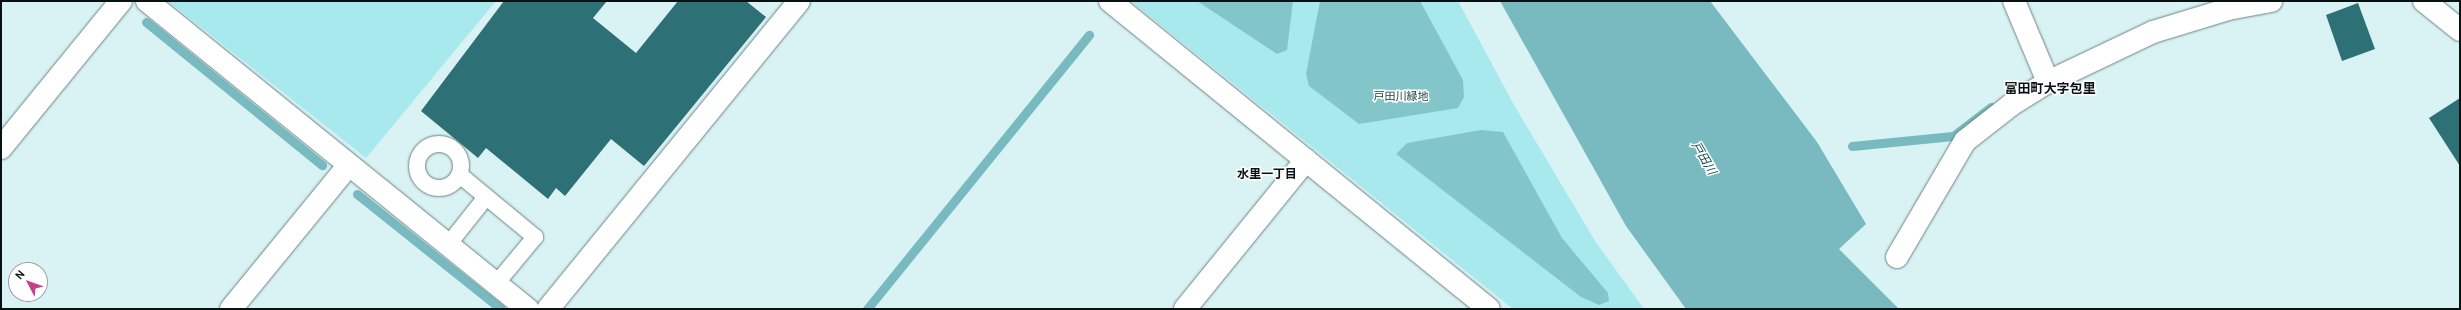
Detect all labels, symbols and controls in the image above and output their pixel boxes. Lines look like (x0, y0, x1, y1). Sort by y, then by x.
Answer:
district label: 富田町大字包里 (2005, 80, 2095, 96)
park label: 戸田川緑地 (1374, 89, 1428, 103)
water label: 戸田川 (1689, 139, 1719, 177)
district label: 水里一丁目 (1237, 167, 1297, 181)
north arrow (8, 262, 48, 302)
text: N (12, 267, 28, 282)

